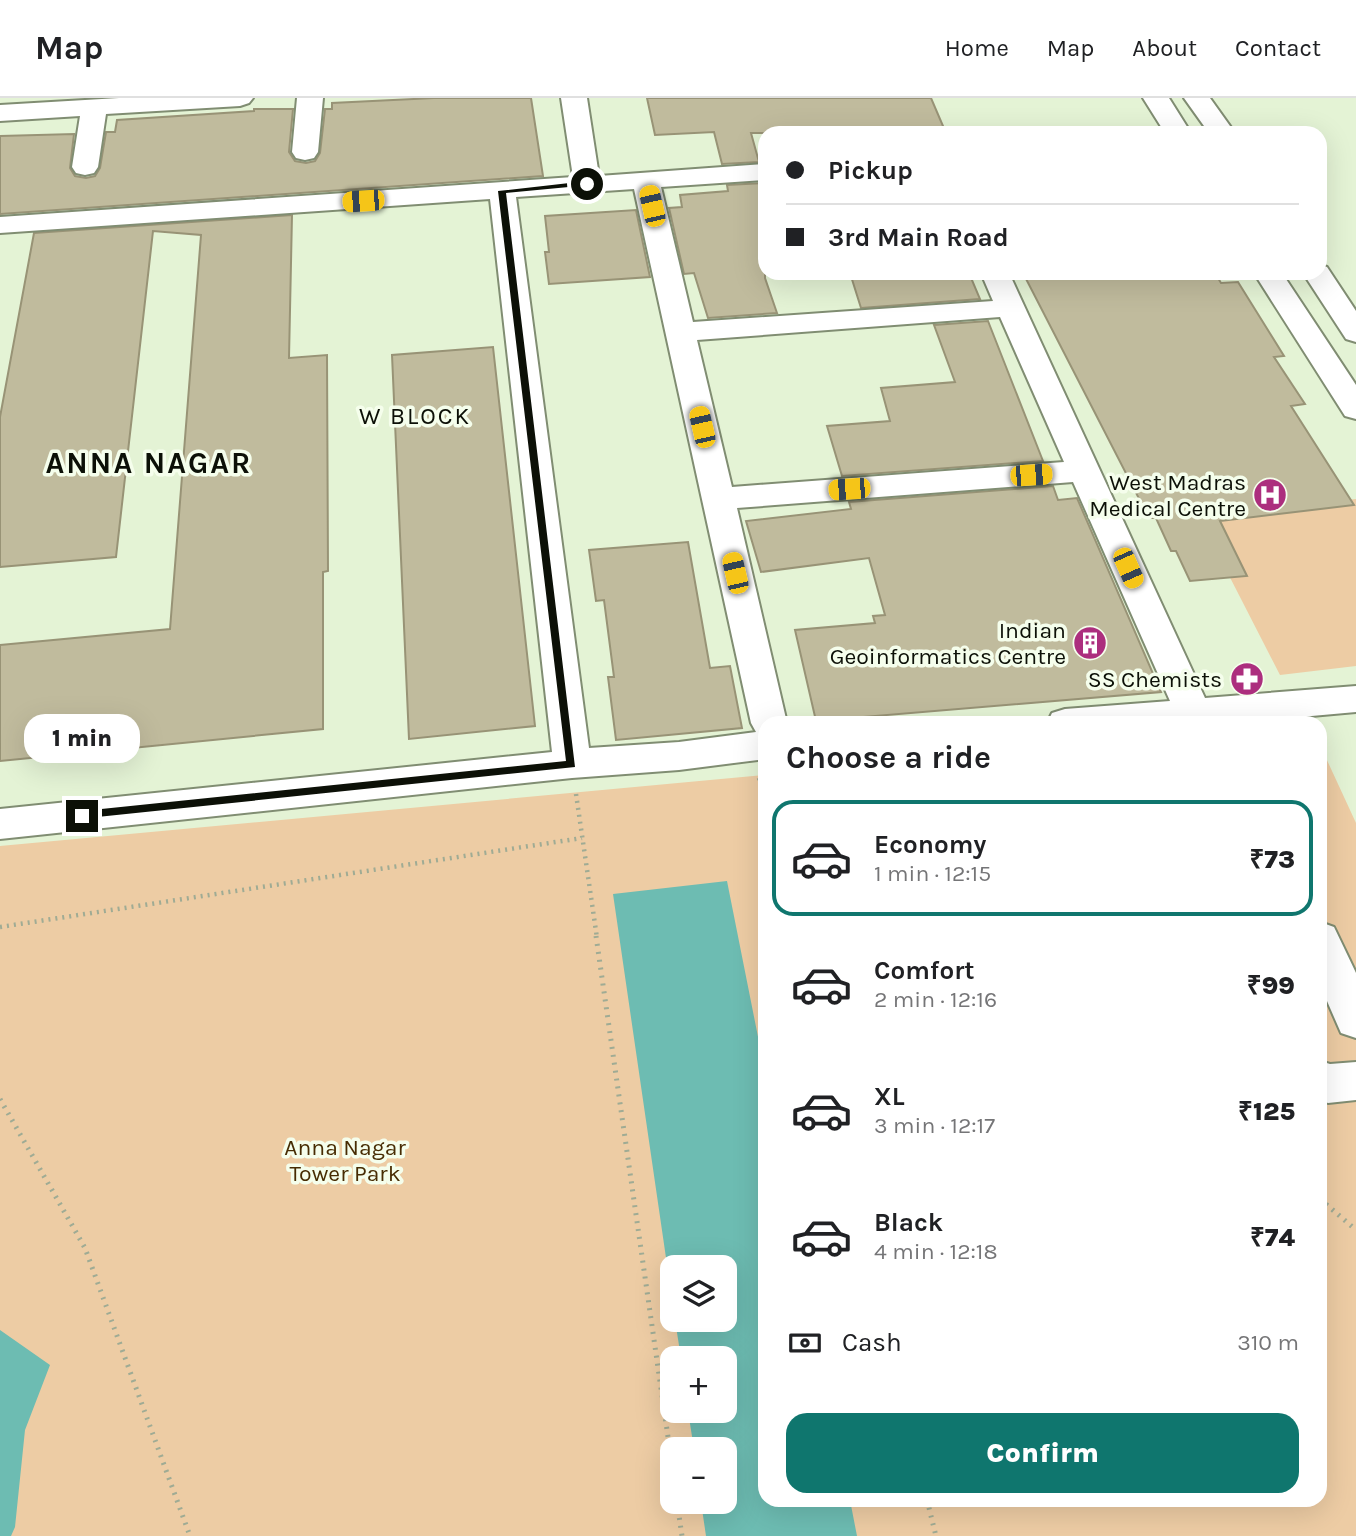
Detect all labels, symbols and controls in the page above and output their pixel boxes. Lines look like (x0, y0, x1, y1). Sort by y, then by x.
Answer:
text: Map (35, 29, 103, 67)
text: Home (945, 34, 1009, 62)
text: Map (1047, 34, 1094, 62)
text: About (1132, 34, 1197, 62)
text: Contact (1235, 34, 1321, 62)
text: Pickup (828, 155, 913, 186)
route start (571, 168, 603, 200)
car (638, 183, 667, 229)
car (342, 189, 385, 213)
text: 3rd Main Road (828, 222, 1009, 253)
district label: W BLOCK (359, 402, 471, 430)
car (688, 404, 717, 450)
district label: ANNA NAGAR (46, 445, 252, 481)
car (1010, 463, 1053, 487)
place label: West Madras Medical Centre (1089, 469, 1246, 522)
hospital icon: West Madras Medical Centre (1251, 476, 1289, 514)
car (828, 477, 871, 501)
car (1110, 545, 1147, 591)
car (721, 550, 750, 596)
place label: Indian Geoinformatics Centre (830, 617, 1066, 670)
building icon: Indian Geoinformatics Centre (1071, 624, 1109, 662)
pharmacy icon: SS Chemists (1228, 660, 1266, 698)
place label: SS Chemists (1088, 666, 1222, 693)
callout: 1 min (24, 714, 140, 764)
text: 1 min (52, 725, 112, 752)
text: Choose a ride (786, 739, 991, 776)
route end (66, 800, 98, 832)
icon: car (790, 827, 853, 890)
text: Economy (874, 829, 986, 860)
text: ₹73 (1249, 844, 1295, 875)
text: 1 min · 12:15 (874, 860, 991, 887)
icon: car (790, 953, 853, 1016)
text: Comfort (874, 955, 975, 986)
text: ₹99 (1247, 970, 1295, 1001)
text: 2 min · 12:16 (874, 986, 997, 1013)
icon: car (790, 1079, 853, 1142)
text: XL (874, 1081, 905, 1112)
text: ₹125 (1238, 1096, 1295, 1127)
text: 3 min · 12:17 (874, 1112, 995, 1139)
park label: Anna Nagar Tower Park (284, 1134, 406, 1187)
icon: car (790, 1205, 853, 1268)
text: Black (874, 1207, 943, 1238)
text: ₹74 (1250, 1222, 1295, 1253)
text: 4 min · 12:18 (874, 1238, 998, 1265)
map controls (660, 1255, 737, 1514)
button: layers (660, 1255, 737, 1332)
icon: cash (786, 1324, 824, 1362)
text: Cash (842, 1327, 902, 1358)
text: 310 m (1237, 1329, 1299, 1356)
button: + (660, 1346, 737, 1423)
button: Confirm (786, 1413, 1299, 1493)
button: − (660, 1437, 737, 1514)

